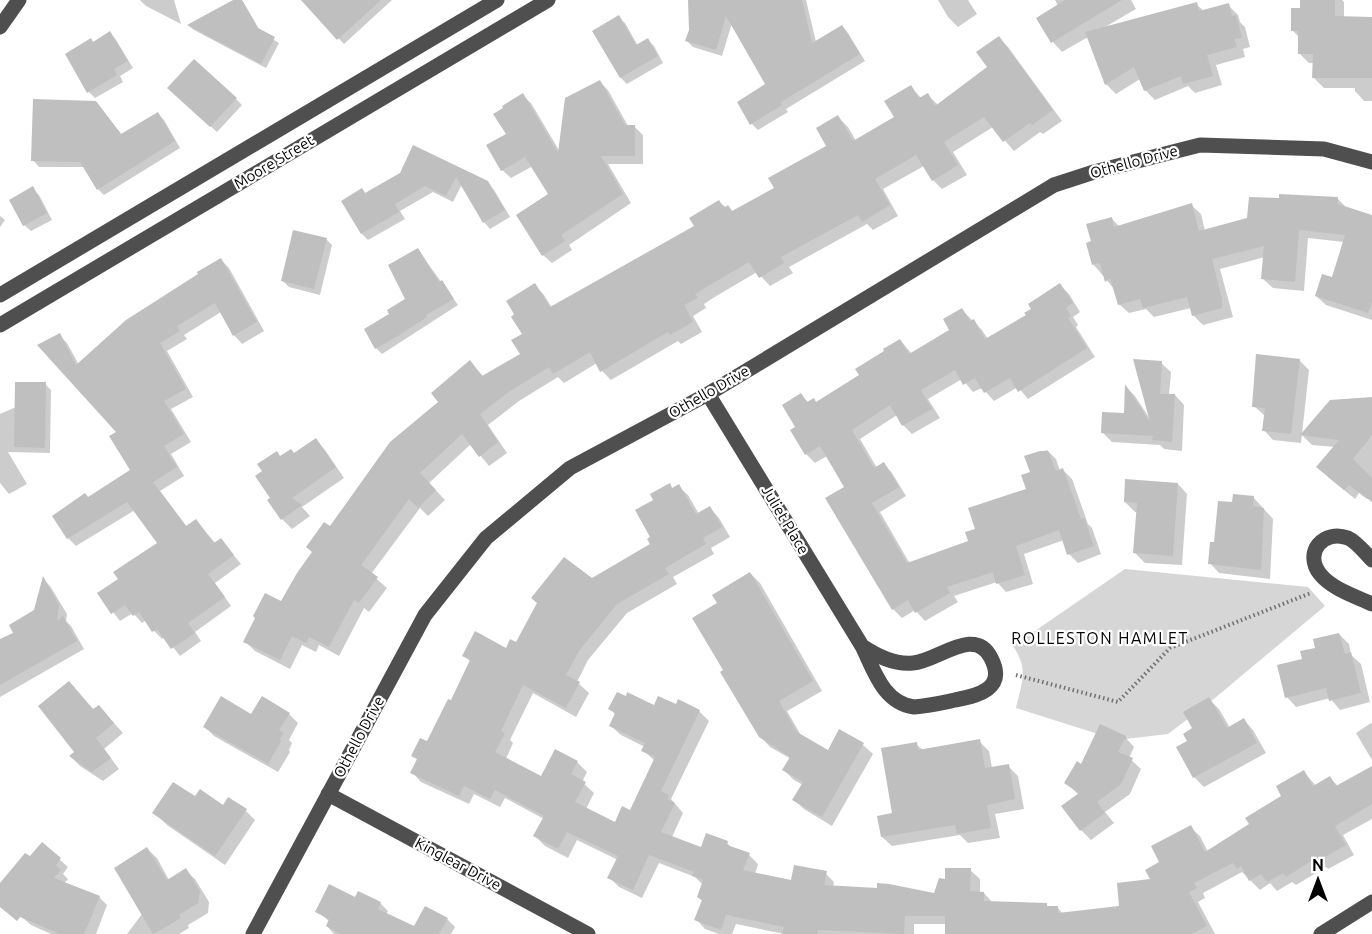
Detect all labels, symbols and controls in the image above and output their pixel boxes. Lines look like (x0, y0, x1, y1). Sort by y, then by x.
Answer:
street label: Moore Street (231, 131, 317, 192)
street label: Othello Drive (1088, 142, 1179, 181)
street label: Othello Drive (666, 362, 752, 421)
street label: Juliet Place (758, 482, 813, 557)
district label: ROLLESTON HAMLET (1011, 629, 1189, 647)
street label: Othello Drive (330, 693, 387, 780)
street label: Kinglear Drive (412, 834, 504, 893)
north arrow (1288, 850, 1348, 910)
text: N (1312, 856, 1324, 874)

